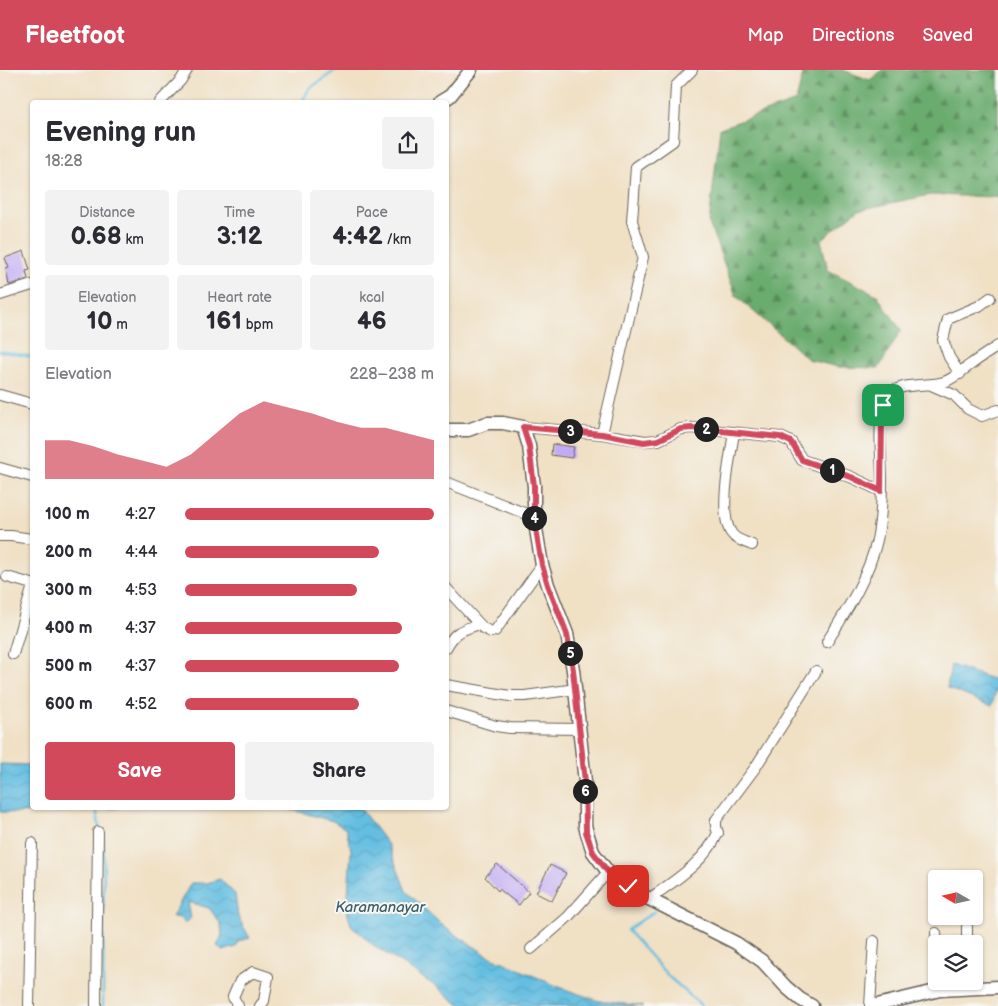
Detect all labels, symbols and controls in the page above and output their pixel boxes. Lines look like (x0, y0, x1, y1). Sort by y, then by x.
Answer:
text: Fleetfoot (25, 21, 125, 50)
text: Map (748, 25, 784, 46)
text: Directions (812, 25, 894, 46)
text: Saved (922, 25, 973, 46)
text: Evening run (45, 116, 196, 149)
button: share (382, 117, 434, 169)
text: 18:28 (45, 152, 83, 171)
text: Distance (79, 204, 135, 221)
text: Time (224, 204, 255, 221)
text: Pace (356, 204, 388, 221)
text: 0.68 (70, 221, 122, 252)
text: 3:12 (216, 221, 263, 252)
text: 4:42 (332, 221, 383, 252)
text: km (122, 231, 144, 248)
text: /km (383, 231, 411, 248)
text: Elevation (78, 289, 136, 306)
text: Heart rate (207, 289, 272, 306)
text: kcal (359, 289, 384, 306)
text: 10 (86, 306, 113, 337)
text: 161 (206, 306, 242, 337)
text: 46 (357, 306, 387, 337)
text: m (113, 316, 128, 333)
text: bpm (242, 316, 273, 333)
text: Elevation (45, 365, 112, 384)
text: 228–238 m (349, 365, 434, 384)
pin (862, 384, 904, 426)
icon: arrive (869, 391, 897, 419)
pin: 2 (694, 416, 718, 442)
pin: 3 (558, 418, 582, 444)
text: 2 (702, 421, 711, 438)
text: 3 (566, 423, 575, 440)
pin: 1 (820, 458, 844, 482)
text: 1 (830, 462, 835, 479)
text: 100 m (45, 505, 90, 524)
text: 4:27 (125, 505, 155, 524)
pin: 4 (522, 506, 546, 530)
text: 4 (530, 510, 539, 527)
text: 200 m (45, 543, 92, 562)
text: 4:44 (125, 543, 158, 562)
text: 300 m (45, 581, 92, 600)
text: 4:53 (125, 581, 157, 600)
text: 400 m (45, 619, 92, 638)
text: 4:37 (125, 619, 156, 638)
pin: 5 (558, 640, 582, 666)
text: 5 (566, 645, 575, 662)
text: 500 m (45, 657, 92, 676)
text: 4:37 (125, 657, 156, 676)
text: 600 m (45, 695, 93, 714)
text: 4:52 (125, 695, 157, 714)
button: Save (45, 742, 235, 800)
button: Share (245, 742, 434, 800)
pin: 6 (572, 778, 598, 804)
text: 6 (581, 783, 590, 800)
pin (607, 865, 649, 907)
north arrow (928, 870, 982, 925)
map controls (928, 870, 983, 990)
icon: check (614, 872, 642, 900)
water label: Karamanayar (335, 898, 426, 917)
button: layers (928, 935, 983, 990)

